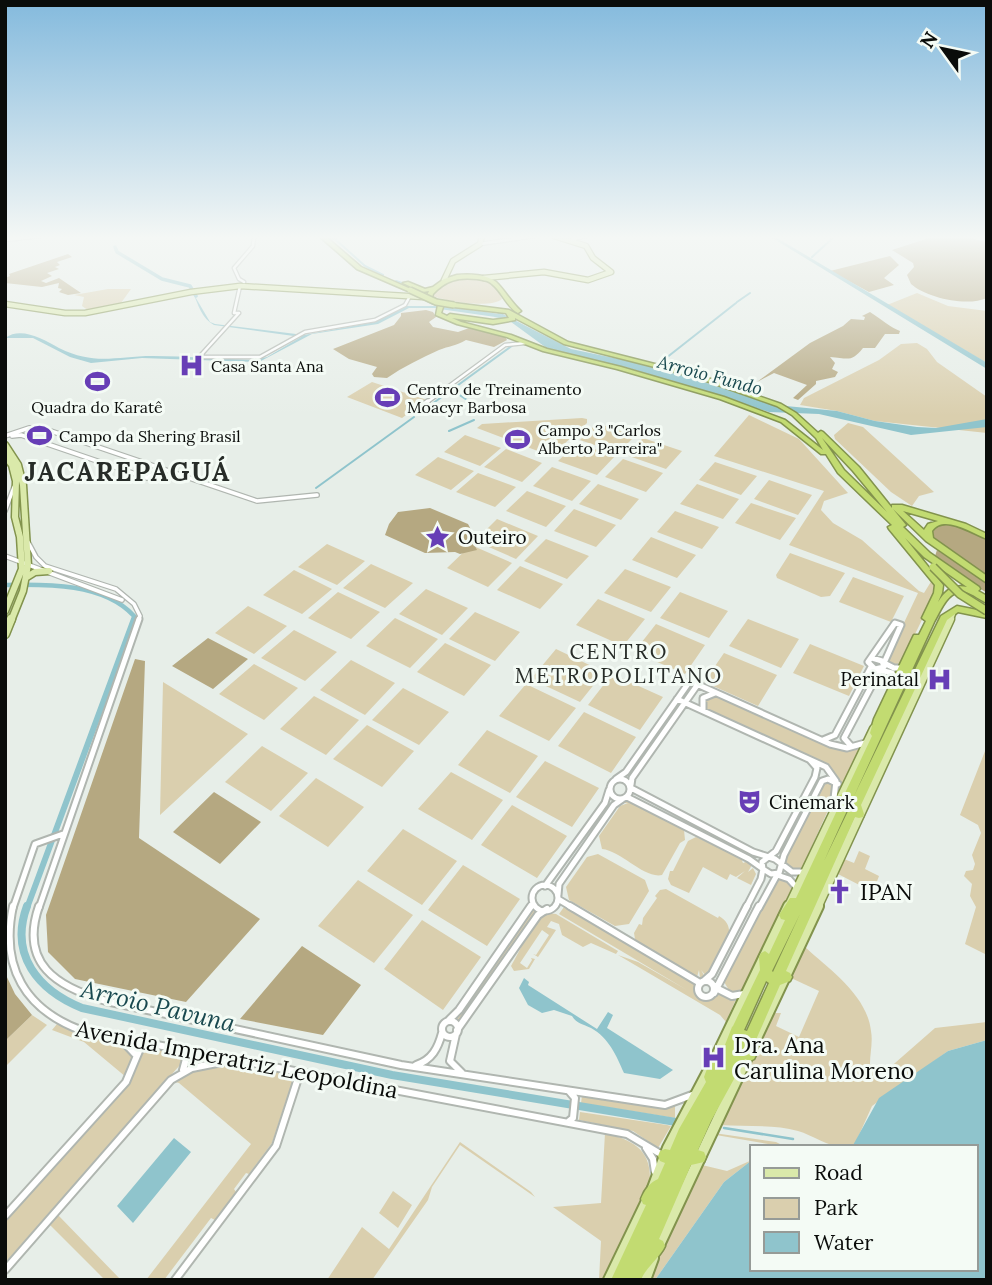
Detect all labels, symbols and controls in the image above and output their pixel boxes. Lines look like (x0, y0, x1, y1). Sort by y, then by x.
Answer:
north arrow (908, 14, 978, 84)
text: N (915, 27, 943, 52)
water label: Arroio Fundo (654, 350, 765, 400)
hospital icon: Casa Santa Ana (177, 352, 205, 380)
place label: Casa Santa Ana (211, 356, 324, 376)
sports icon: Quadra do Karatê (83, 367, 111, 395)
place label: Centro de Treinamento Moacyr Barbosa (407, 379, 582, 417)
sports icon: Centro de Treinamento Moacyr Barbosa (373, 384, 401, 412)
place label: Quadra do Karatê (31, 397, 163, 417)
place label: Campo 3 "Carlos Alberto Parreira" (537, 420, 662, 458)
sports icon: Campo da Shering Brasil (25, 422, 53, 450)
sports icon: Campo 3 "Carlos Alberto Parreira" (504, 425, 532, 453)
place label: Campo da Shering Brasil (59, 426, 241, 446)
district label: JACAREPAGUÁ (25, 455, 231, 488)
place icon: Outeiro (424, 523, 452, 551)
place label: Outeiro (458, 525, 527, 549)
district label: CENTRO METROPOLITANO (515, 638, 723, 689)
hospital icon: Perinatal (925, 665, 953, 693)
place label: Perinatal (840, 667, 919, 691)
theatre icon: Cinemark (735, 788, 763, 816)
place label: Cinemark (769, 790, 855, 814)
church icon: IPAN (826, 877, 854, 905)
place label: IPAN (860, 877, 913, 906)
water label: Arroio Pavuna (77, 973, 239, 1039)
street label: Avenida Imperatriz Leopoldina (73, 1013, 401, 1105)
place label: Dra. Ana Carulina Moreno (734, 1030, 914, 1085)
hospital icon: Dra. Ana Carulina Moreno (700, 1043, 728, 1071)
legend (750, 1145, 978, 1271)
text: Road (814, 1159, 863, 1186)
text: Park (814, 1194, 858, 1221)
text: Water (814, 1229, 873, 1256)

